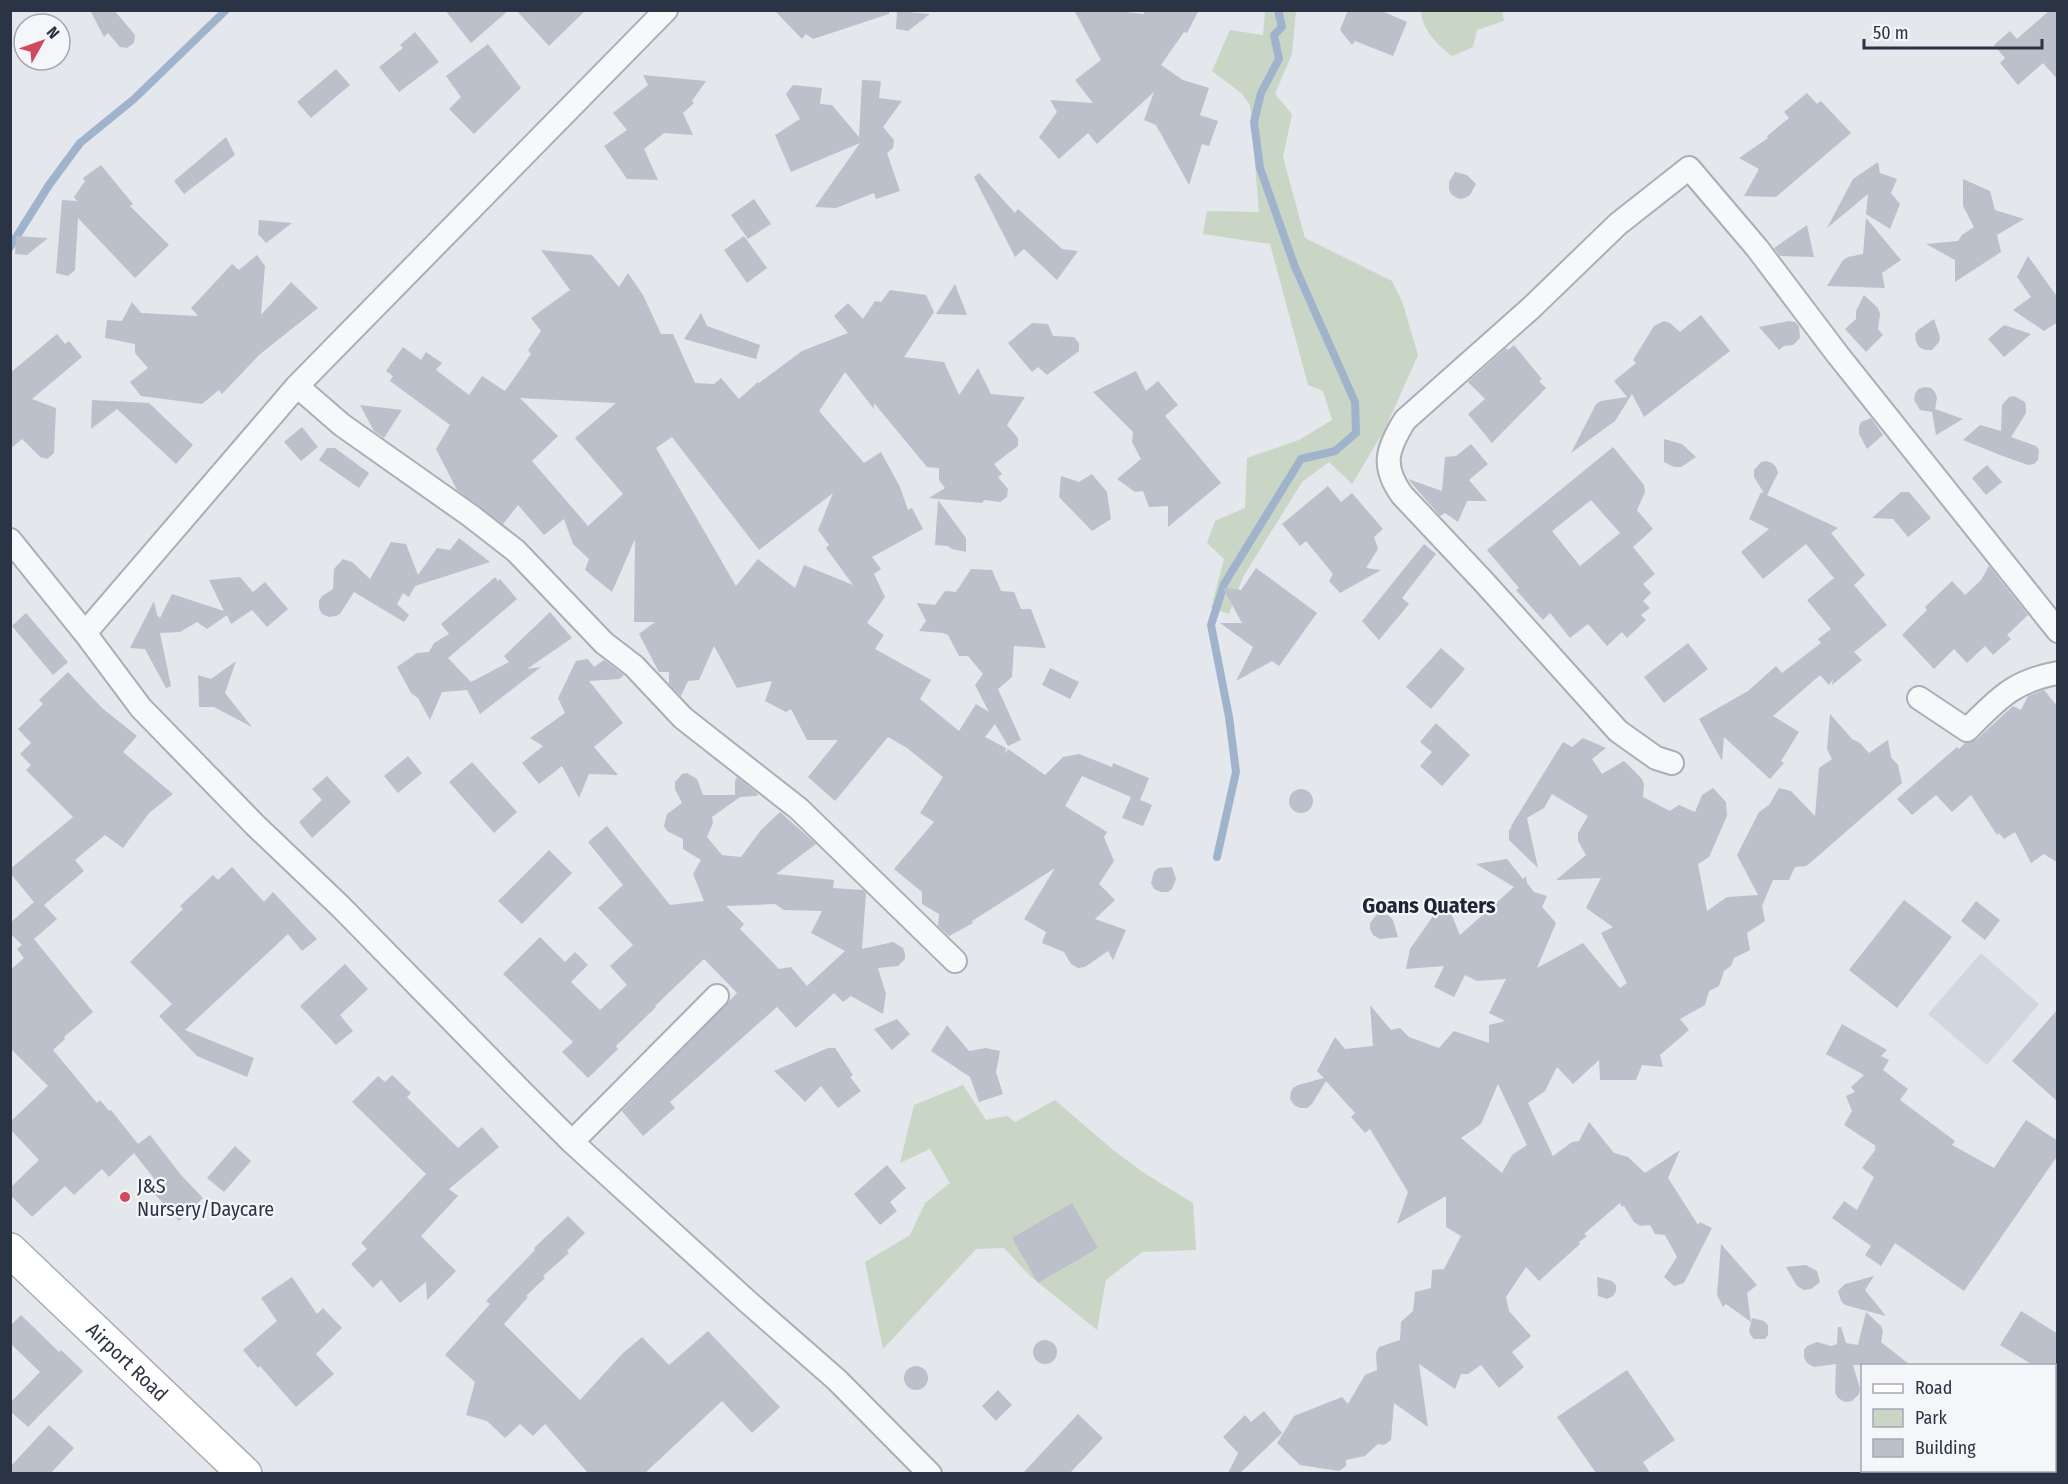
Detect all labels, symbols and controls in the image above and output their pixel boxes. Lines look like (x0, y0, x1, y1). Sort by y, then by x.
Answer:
north arrow (12, 12, 72, 72)
scale bar (1864, 12, 2042, 50)
text: 50 m (1873, 22, 1909, 44)
text: N (43, 23, 63, 42)
district label: Goans Quaters (1362, 892, 1496, 919)
place label: J&S Nursery/Daycare (137, 1174, 274, 1221)
marker: J&S Nursery/Daycare (118, 1190, 132, 1204)
street label: Airport Road (82, 1317, 173, 1406)
legend (1861, 1364, 2056, 1472)
text: Road (1915, 1377, 1952, 1399)
text: Park (1915, 1407, 1948, 1429)
text: Building (1915, 1437, 1976, 1459)

